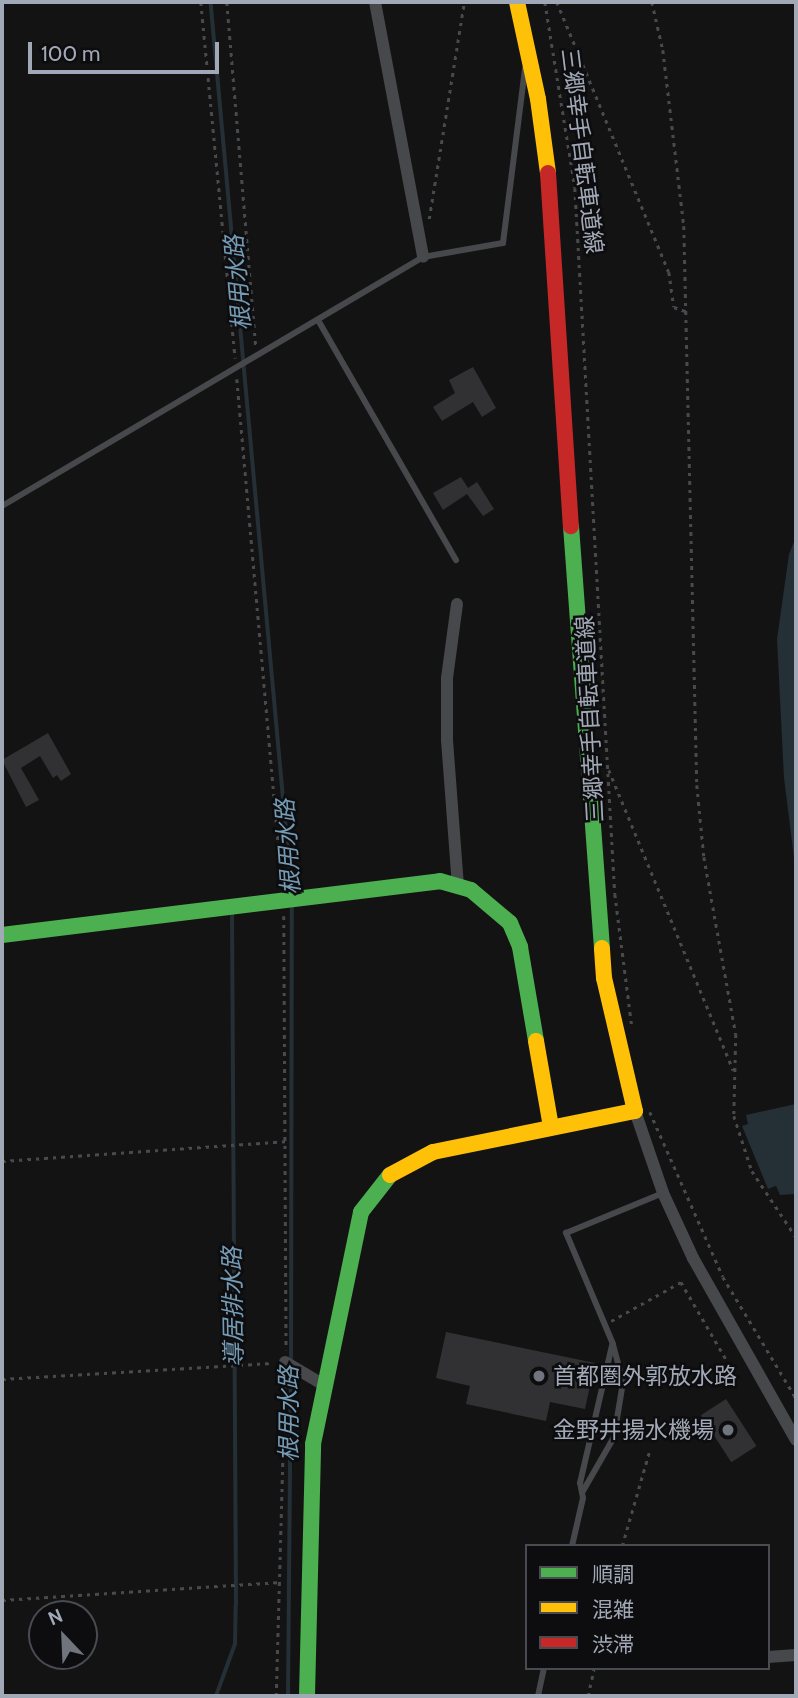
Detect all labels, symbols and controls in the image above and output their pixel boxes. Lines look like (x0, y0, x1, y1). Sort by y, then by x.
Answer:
scale bar (32, 28, 222, 72)
text: 100 m (41, 41, 100, 66)
street label: 三郷幸手自転車道線 (556, 47, 608, 255)
water label: 根用水路 (219, 234, 257, 332)
street label: 三郷幸手自転車道線 (571, 615, 609, 823)
water label: 根用水路 (270, 798, 306, 896)
water label: 導居排水路 (218, 1247, 248, 1367)
place label: 首都圏外郭放水路 (553, 1362, 737, 1390)
water label: 根用水路 (275, 1366, 303, 1462)
marker: 首都圏外郭放水路 (531, 1368, 547, 1384)
place label: 金野井揚水機場 (553, 1416, 714, 1444)
marker: 金野井揚水機場 (720, 1422, 736, 1438)
legend (525, 1544, 770, 1670)
text: 順調 (592, 1562, 634, 1587)
text: 混雑 (592, 1597, 634, 1622)
north arrow (28, 1600, 98, 1670)
text: N (45, 1604, 66, 1630)
text: 渋滞 (592, 1632, 634, 1657)

